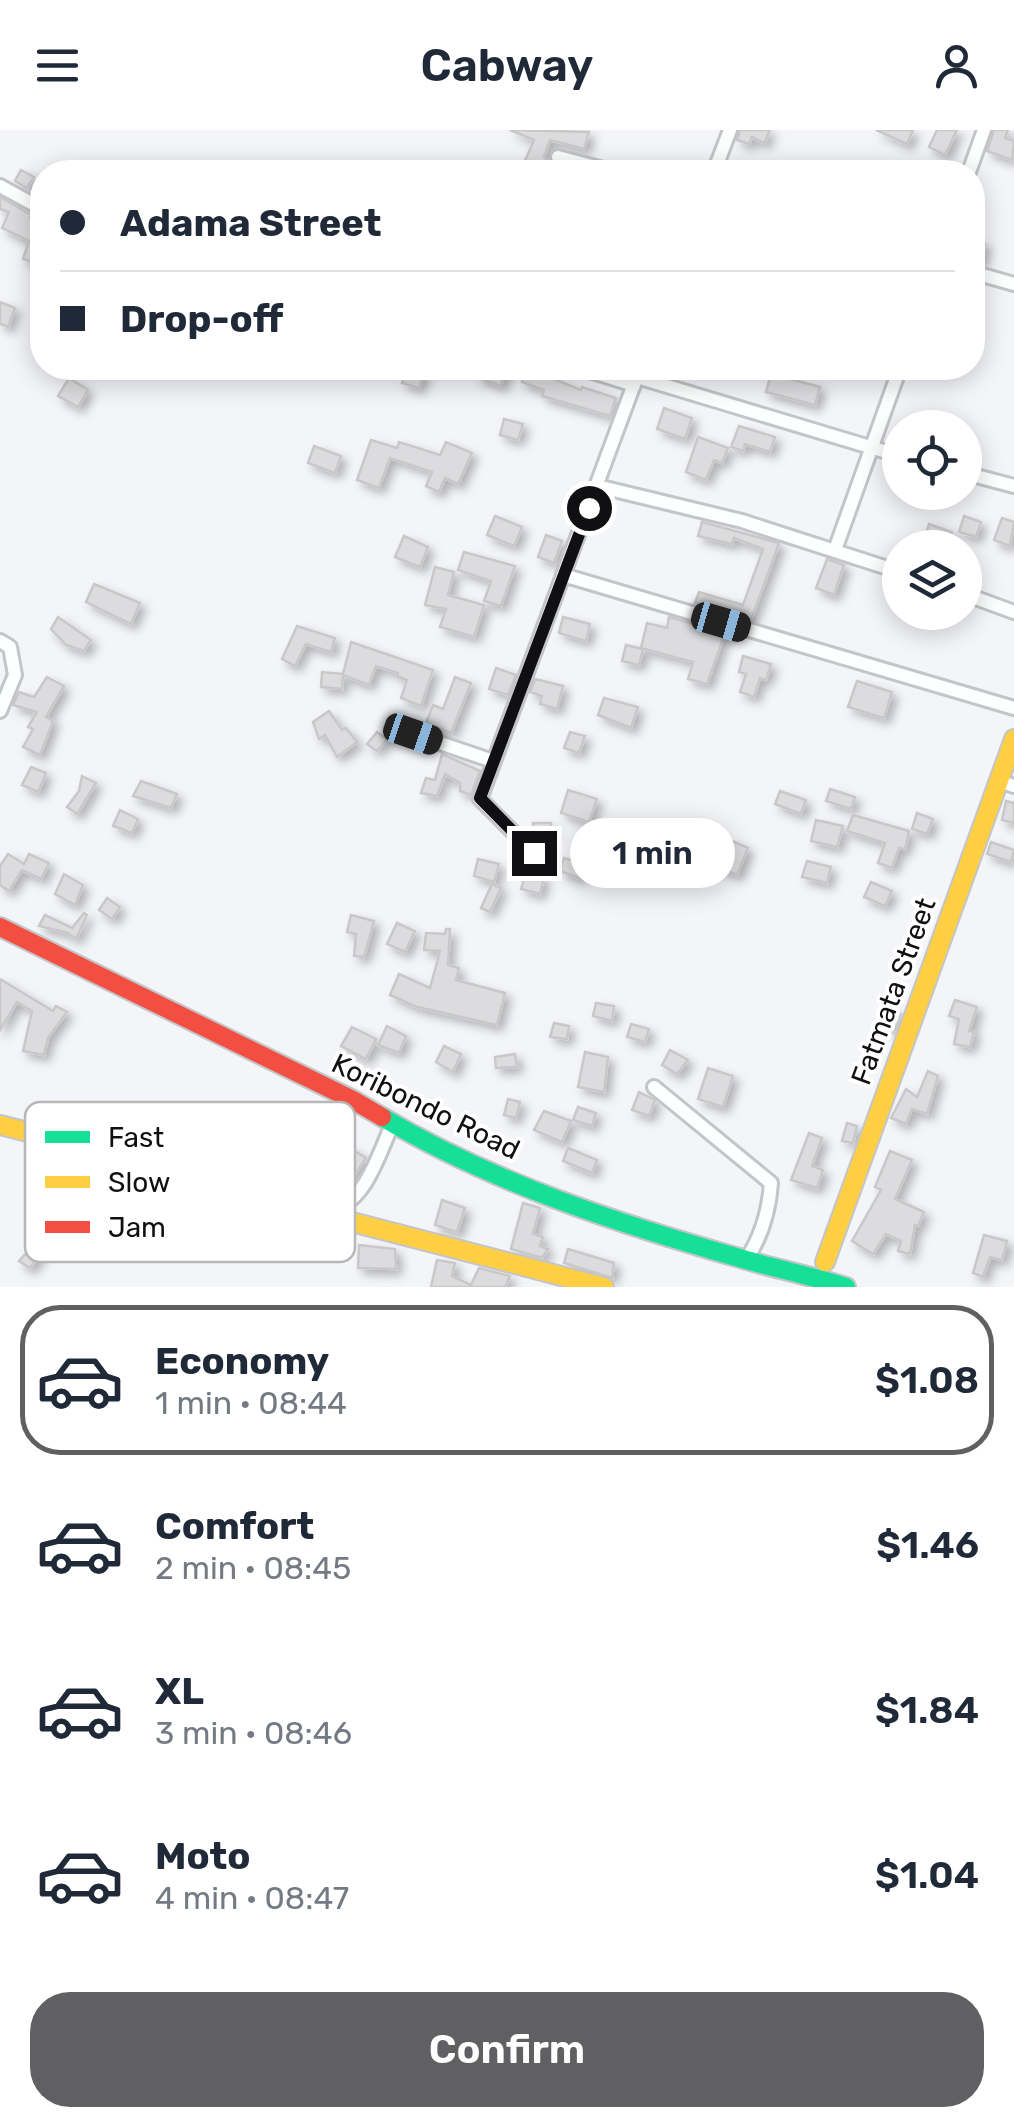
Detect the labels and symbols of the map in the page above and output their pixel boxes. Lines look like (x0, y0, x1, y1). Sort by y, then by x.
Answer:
route start (567, 486, 612, 531)
car (688, 599, 754, 645)
car (380, 710, 446, 758)
callout: 1 min (569, 818, 734, 888)
route end (512, 831, 557, 876)
street label: Fatmata Street (844, 893, 943, 1089)
street label: Koribondo Road (326, 1047, 525, 1166)
legend (25, 1102, 355, 1262)
text: Fast (108, 1121, 164, 1154)
text: Slow (108, 1166, 170, 1199)
text: Jam (108, 1211, 166, 1244)

